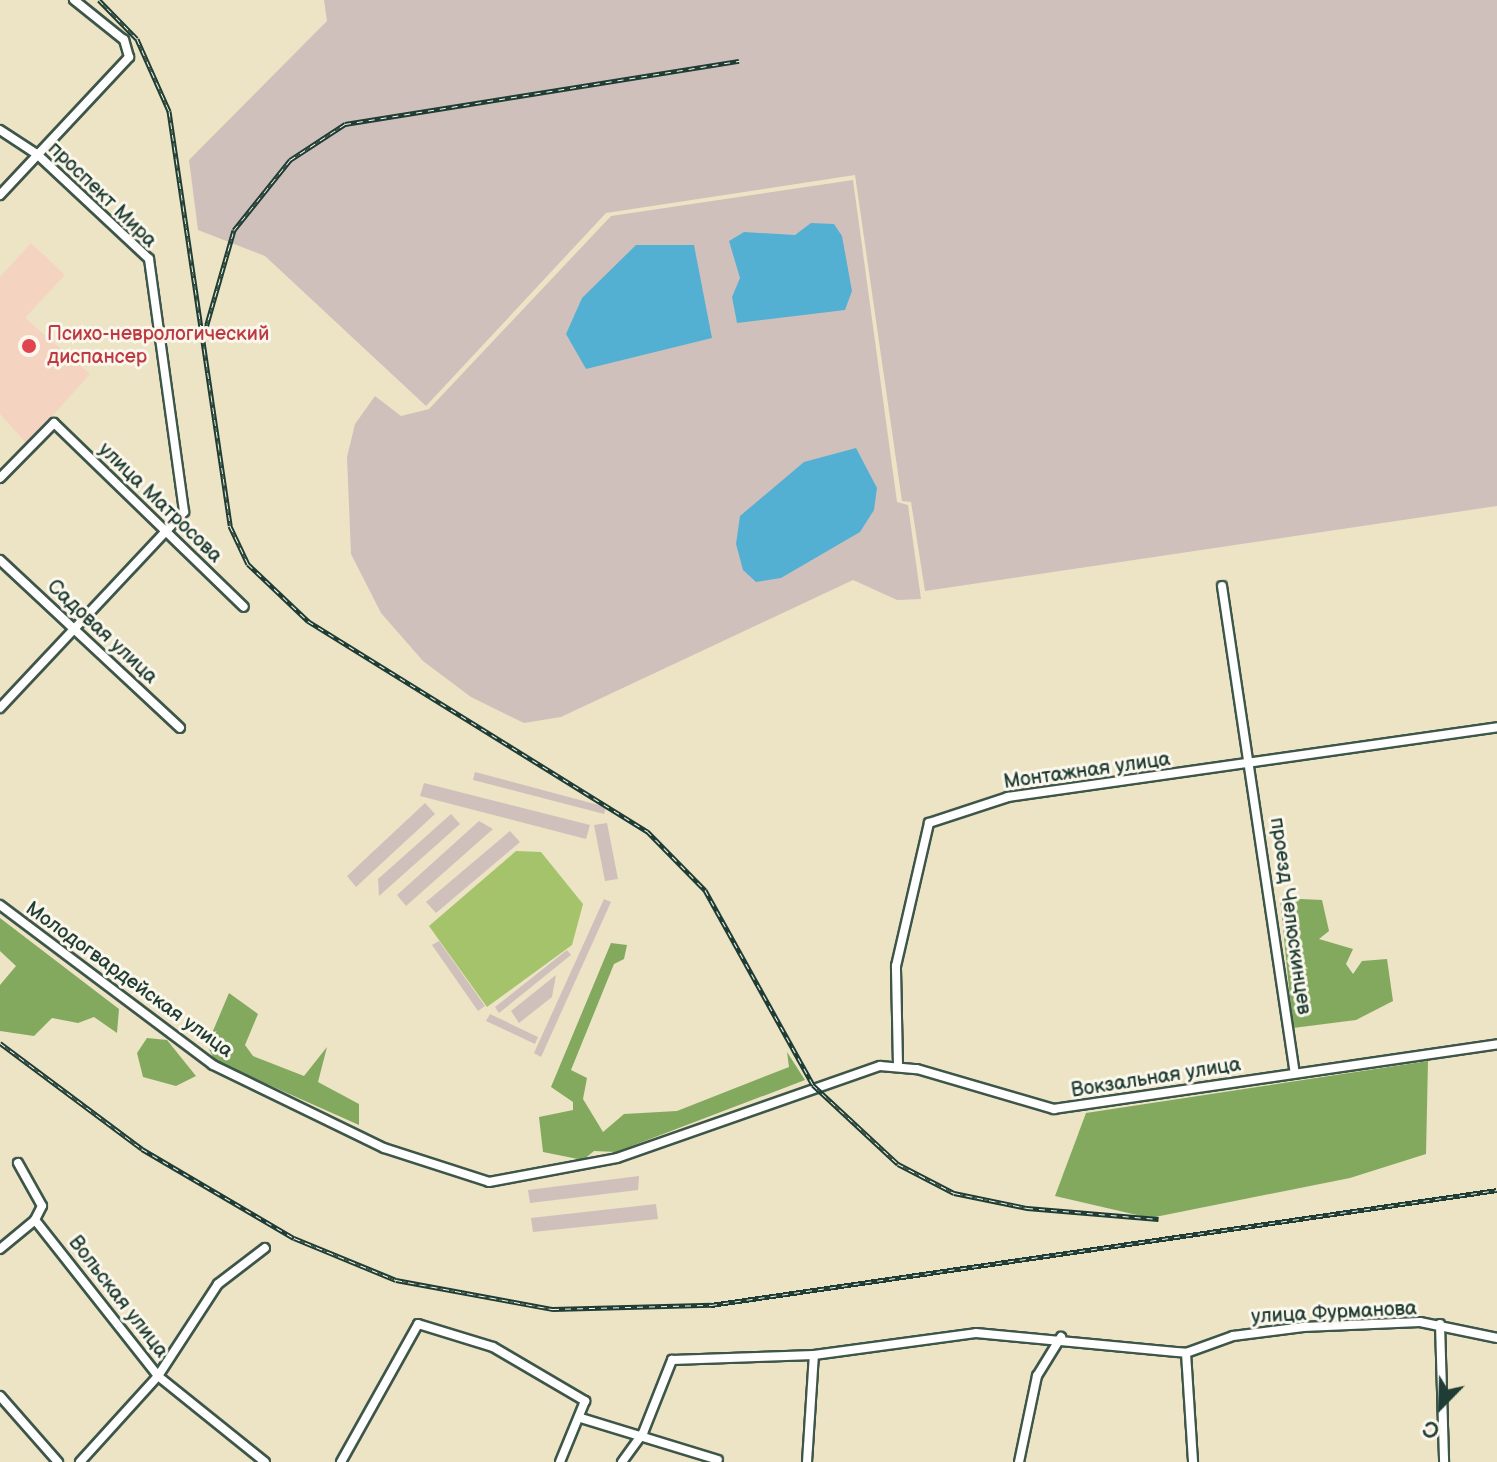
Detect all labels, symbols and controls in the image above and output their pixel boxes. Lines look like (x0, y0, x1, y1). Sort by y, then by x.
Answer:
street label: проспект Мира (43, 137, 161, 253)
place label: Психо-неврологический диспансер (47, 322, 269, 369)
marker: Психо-неврологический диспансер (18, 335, 40, 357)
street label: улица Матросова (93, 438, 227, 568)
street label: Садовая улица (42, 575, 162, 689)
street label: Монтажная улица (1002, 747, 1172, 795)
street label: проезд Челюскинцев (1264, 816, 1316, 1016)
street label: Молодогвардейская улица (21, 897, 237, 1063)
street label: Вокзальная улица (1069, 1053, 1243, 1103)
street label: Вольская улица (63, 1231, 173, 1363)
street label: улица Фурманова (1251, 1297, 1417, 1329)
north arrow (1401, 1366, 1481, 1446)
text: С (1419, 1413, 1444, 1444)

